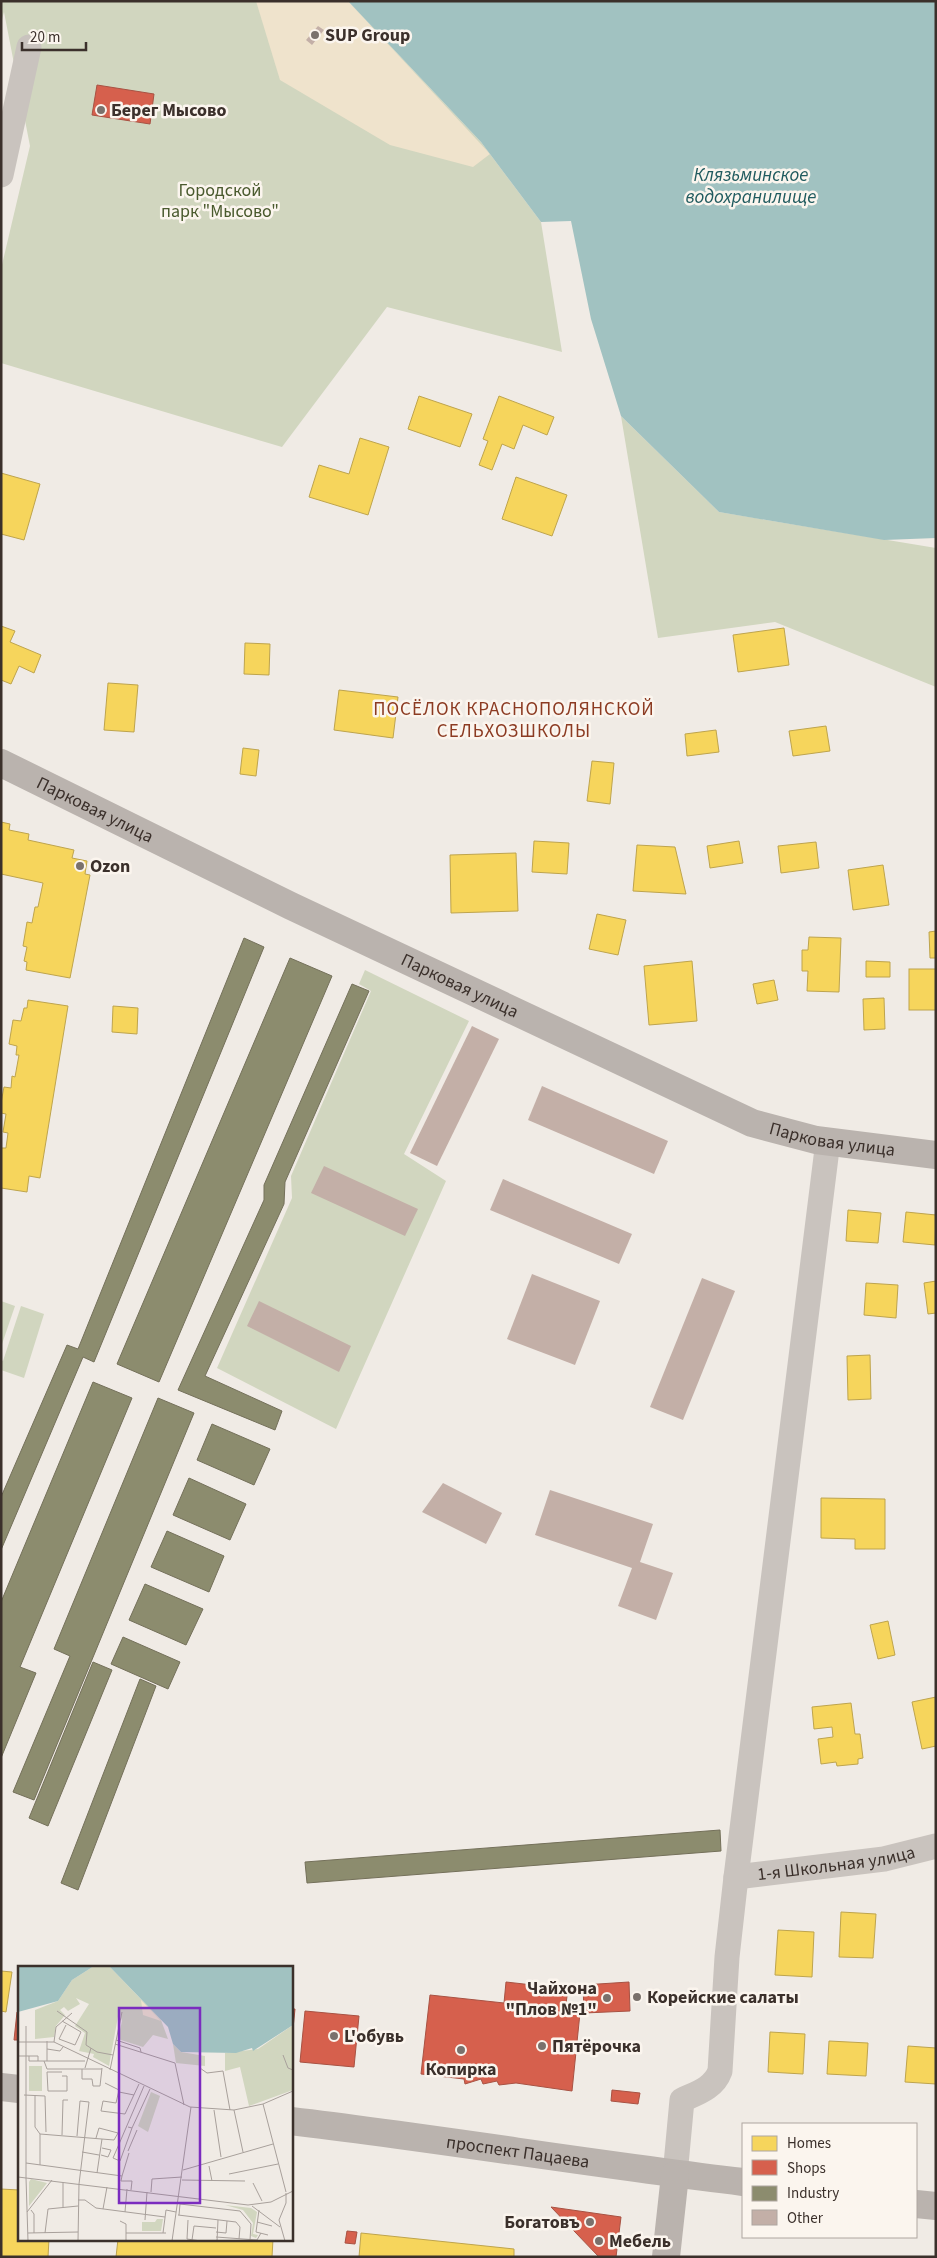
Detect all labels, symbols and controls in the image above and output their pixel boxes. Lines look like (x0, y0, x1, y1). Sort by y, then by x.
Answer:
scale bar (22, 20, 86, 52)
place label: SUP Group (325, 23, 410, 48)
text: 20 m (30, 27, 60, 48)
marker: SUP Group (309, 29, 321, 41)
place label: Берег Мысово (111, 98, 227, 123)
marker: Берег Мысово (95, 104, 107, 116)
water label: Клязьминское водохранилище (685, 162, 817, 211)
park label: Городской парк "Мысово" (161, 178, 279, 224)
district label: ПОСЁЛОК КРАСНОПОЛЯНСКОЙ СЕЛЬХОЗШКОЛЫ (373, 696, 655, 745)
street label: Парковая улица (33, 770, 158, 849)
place label: Ozon (90, 854, 130, 879)
marker: Ozon (74, 860, 86, 872)
street label: Парковая улица (397, 947, 523, 1024)
street label: Парковая улица (767, 1116, 897, 1162)
street label: 1-я Школьная улица (756, 1839, 918, 1887)
inset map (18, 1966, 292, 2240)
place label: Чайхона "Плов №1" (505, 1976, 597, 2022)
place label: Корейские салаты (647, 1985, 799, 2010)
marker: Корейские салаты (631, 1991, 643, 2003)
marker: Чайхона "Плов №1" (601, 1992, 613, 2004)
place label: L'обувь (344, 2024, 404, 2049)
marker: L'обувь (328, 2030, 340, 2042)
place label: Пятёрочка (552, 2034, 641, 2059)
marker: Пятёрочка (536, 2040, 548, 2052)
marker: Копирка (455, 2044, 467, 2056)
place label: Копирка (425, 2057, 497, 2082)
legend (742, 2123, 917, 2238)
street label: проспект Пацаева (445, 2129, 591, 2174)
text: Homes (787, 2133, 831, 2154)
text: Shops (787, 2158, 826, 2179)
text: Industry (787, 2183, 839, 2204)
text: Other (787, 2208, 824, 2229)
place label: Богатовъ (504, 2210, 580, 2235)
marker: Богатовъ (584, 2216, 596, 2228)
place label: Мебель (609, 2229, 671, 2254)
marker: Мебель (593, 2235, 605, 2247)

